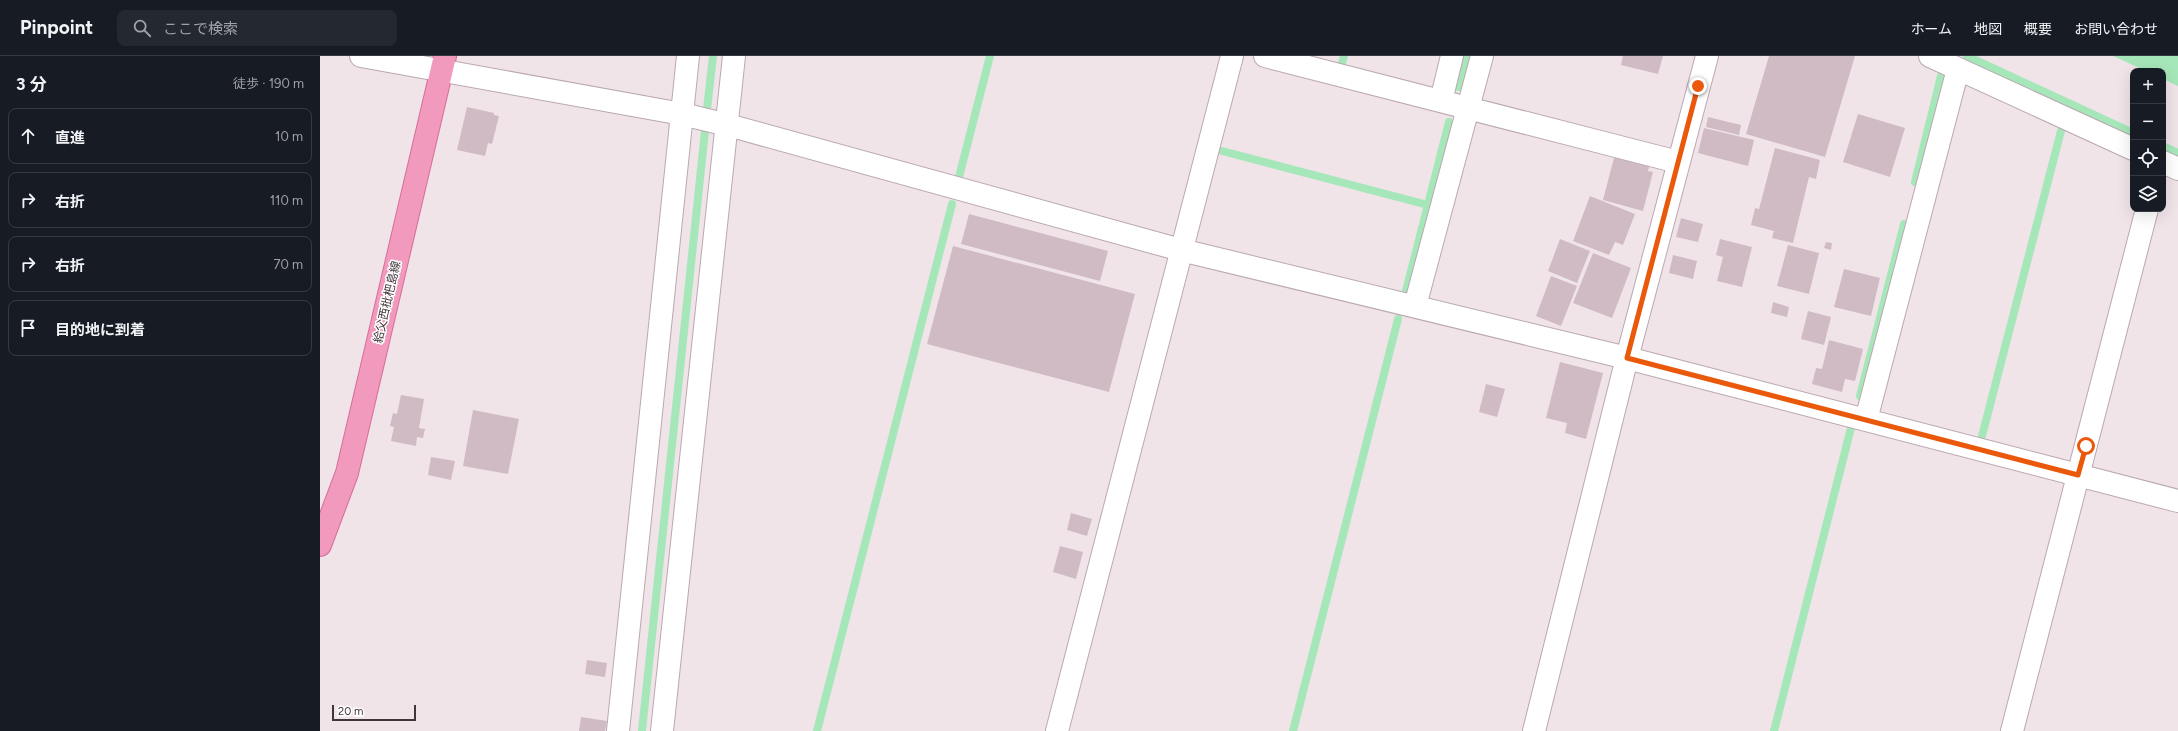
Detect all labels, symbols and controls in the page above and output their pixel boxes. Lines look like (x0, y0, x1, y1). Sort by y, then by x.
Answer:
search box (117, 10, 397, 46)
text: Pinpoint (20, 16, 93, 39)
icon: search (131, 17, 153, 39)
text: ここで検索 (163, 20, 238, 38)
text: ホーム (1910, 21, 1952, 38)
text: 地図 (1974, 21, 2002, 38)
text: 概要 (2024, 21, 2052, 38)
text: お問い合わせ (2074, 21, 2158, 38)
map controls (2130, 68, 2166, 212)
button: + (2130, 68, 2166, 104)
text: 3 分 (16, 74, 47, 94)
text: 徒歩 · 190 m (233, 76, 304, 91)
route end (1689, 77, 1707, 95)
button: − (2130, 104, 2166, 140)
icon: ahead (17, 125, 39, 147)
text: 直進 (55, 129, 85, 147)
text: 10 m (275, 129, 303, 144)
button: locate (2130, 140, 2166, 176)
button: layers (2130, 176, 2166, 212)
icon: right (17, 189, 39, 211)
text: 右折 (55, 193, 85, 211)
text: 110 m (270, 193, 303, 208)
icon: right (17, 253, 39, 275)
text: 右折 (55, 257, 85, 275)
text: 70 m (273, 257, 303, 272)
street label: 給父西枇杷島線 (371, 259, 403, 345)
icon: arrive (17, 317, 39, 339)
text: 目的地に到着 (55, 321, 145, 339)
route start (2077, 437, 2095, 455)
scale bar (332, 703, 416, 722)
text: 20 m (338, 705, 363, 718)

